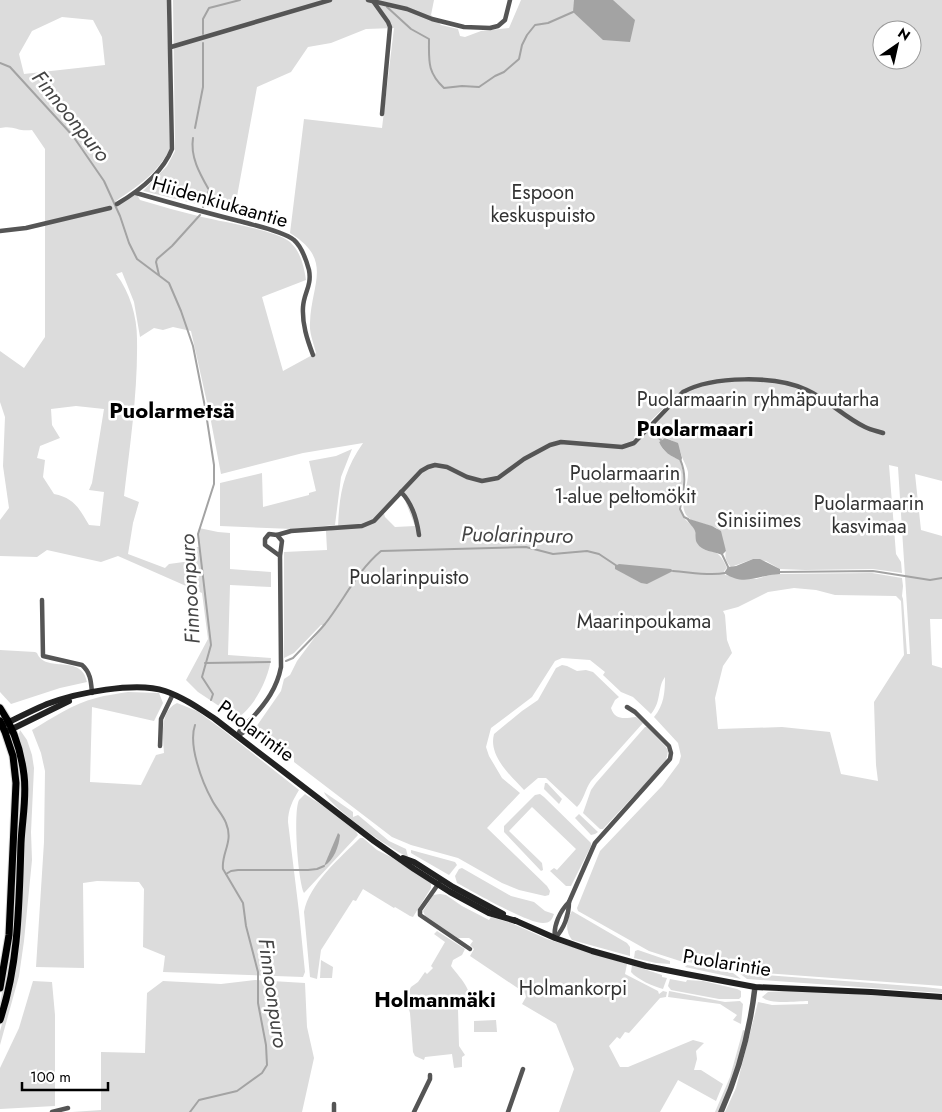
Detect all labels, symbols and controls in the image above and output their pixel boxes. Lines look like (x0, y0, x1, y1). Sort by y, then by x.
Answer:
north arrow (872, 20, 922, 70)
text: N (894, 23, 914, 46)
water label: Finnoonpuro (25, 64, 117, 168)
street label: Hiidenkiukaantie (149, 169, 291, 235)
park label: Espoon keskuspuisto (491, 178, 596, 230)
park label: Puolarmaarin ryhmäpuutarha (637, 385, 879, 414)
district label: Puolarmetsä (109, 394, 235, 426)
district label: Puolarmaari (636, 414, 754, 444)
park label: Puolarmaarin 1-alue peltomökit (554, 459, 696, 511)
park label: Puolarmaarin kasvimaa (814, 489, 924, 541)
park label: Sinisiimes (717, 506, 801, 535)
water label: Puolarinpuro (461, 519, 573, 551)
water label: Finnoonpuro (172, 533, 208, 645)
park label: Puolarinpuisto (349, 563, 469, 592)
park label: Maarinpoukama (577, 607, 711, 636)
street label: Puolarintie (211, 693, 301, 769)
water label: Finnoonpuro (250, 936, 296, 1050)
street label: Puolarintie (681, 942, 773, 984)
park label: Holmankorpi (519, 974, 627, 1003)
district label: Holmanmäki (374, 985, 496, 1015)
scale bar (22, 1060, 109, 1092)
text: 100 m (30, 1066, 71, 1088)

